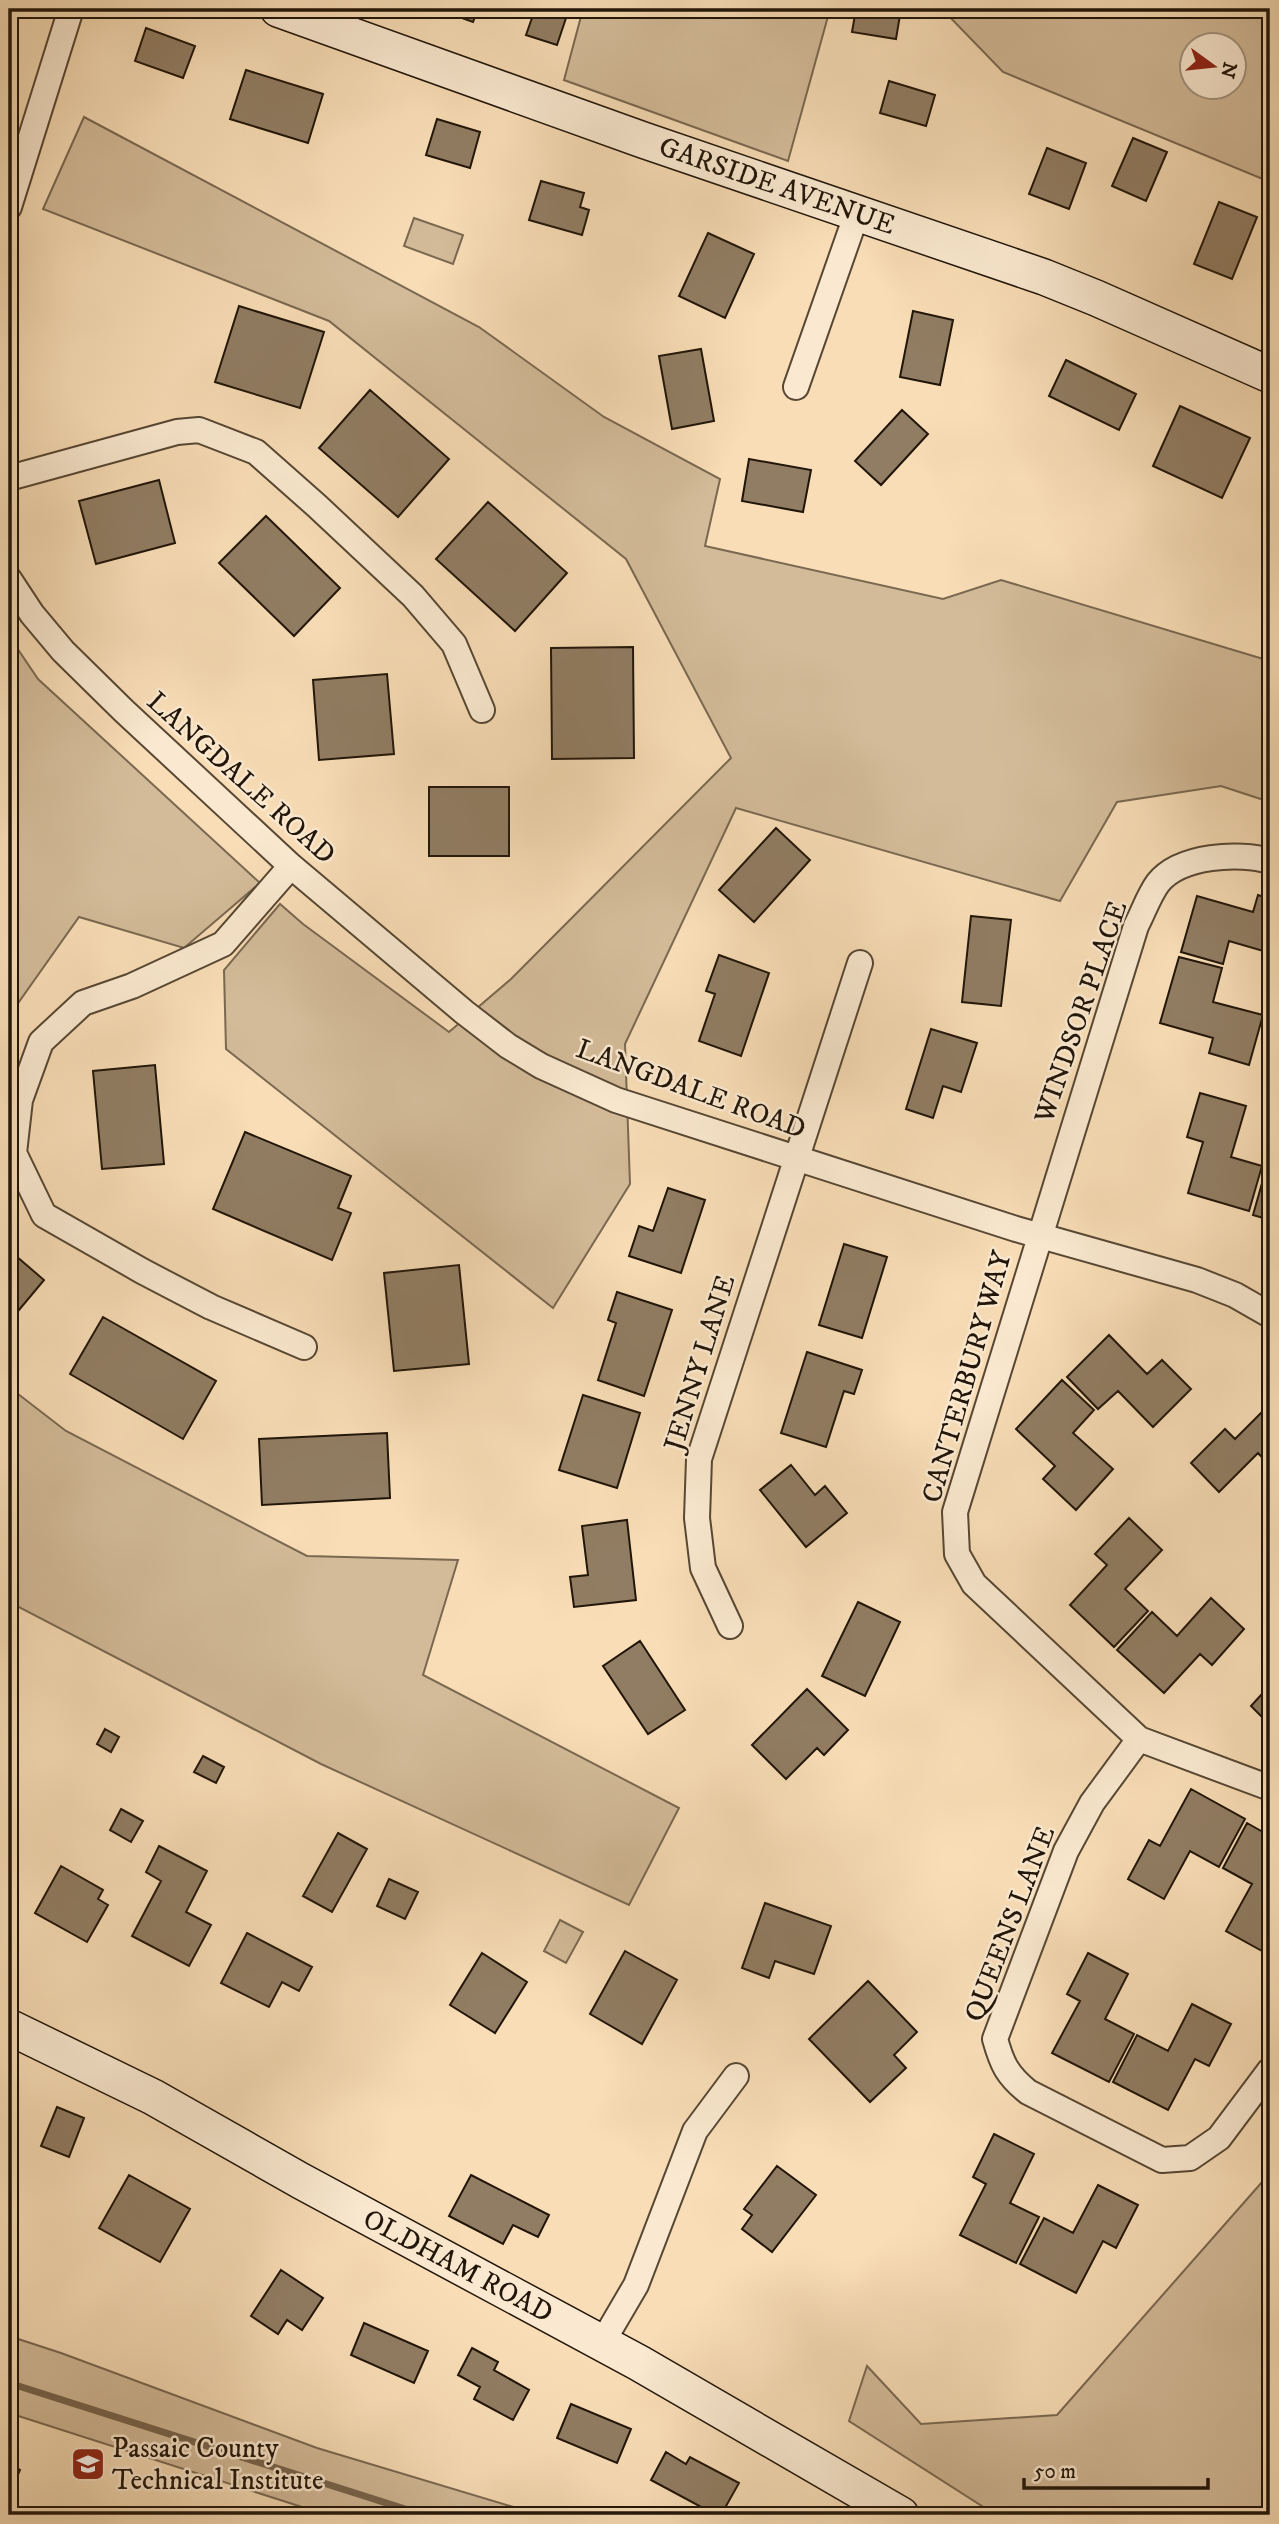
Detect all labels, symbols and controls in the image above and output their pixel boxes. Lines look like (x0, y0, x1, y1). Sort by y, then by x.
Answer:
north arrow (1178, 32, 1248, 102)
text: N (1215, 59, 1241, 81)
street label: GARSIDE AVENUE (654, 129, 900, 243)
street label: LANGDALE ROAD (139, 684, 343, 872)
street label: WINDSOR PLACE (1026, 896, 1135, 1129)
street label: LANGDALE ROAD (571, 1031, 811, 1147)
street label: CANTERBURY WAY (914, 1247, 1020, 1507)
street label: JENNY LANE (656, 1271, 743, 1458)
street label: QUEENS LANE (957, 1821, 1063, 2027)
street label: OLDHAM ROAD (357, 2201, 559, 2331)
place label: Passaic County Technical Institute (112, 2431, 324, 2498)
school or university icon: Passaic County Technical Institute (69, 2445, 107, 2483)
scale bar (1024, 2447, 1207, 2491)
text: 50 m (1034, 2459, 1076, 2485)

